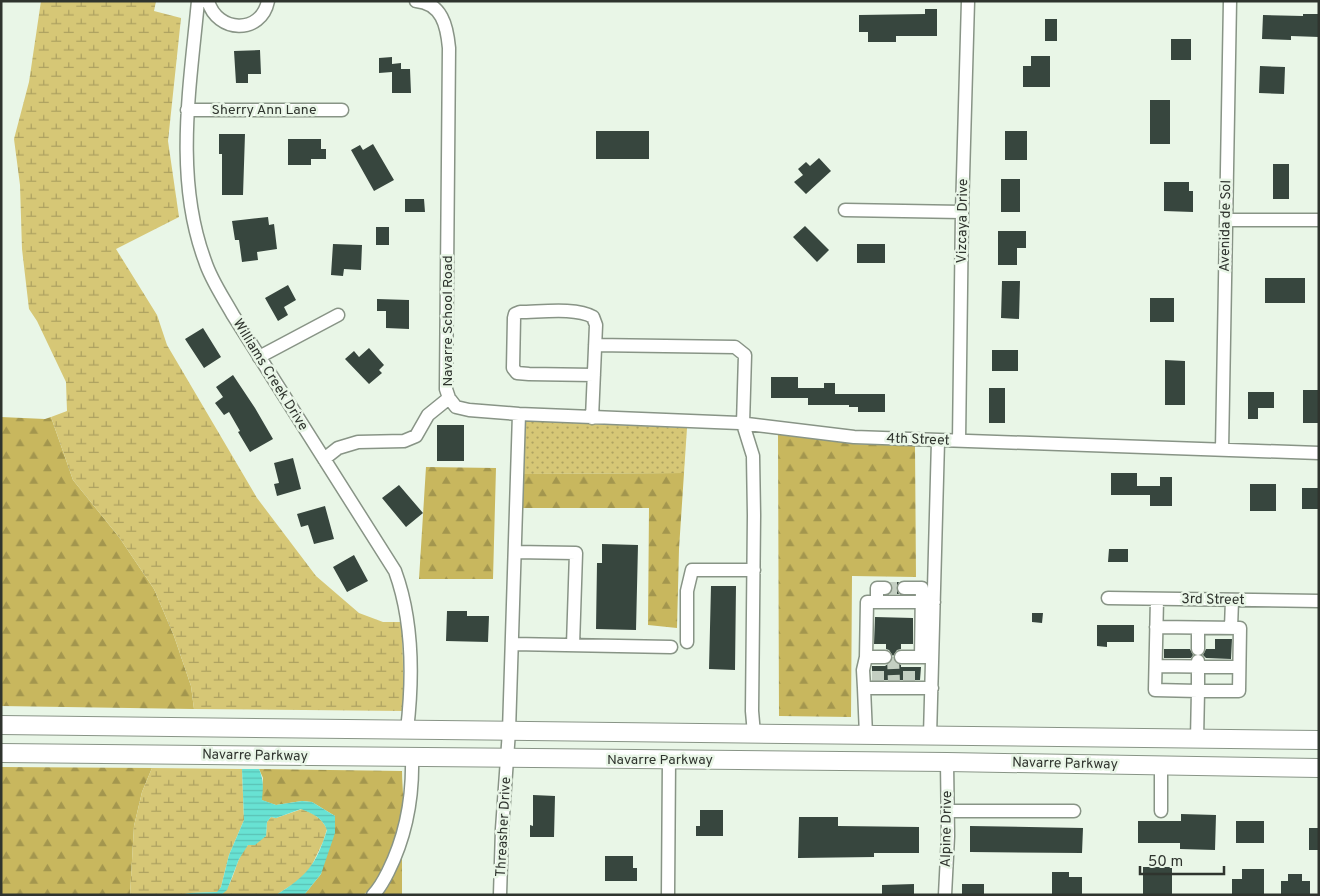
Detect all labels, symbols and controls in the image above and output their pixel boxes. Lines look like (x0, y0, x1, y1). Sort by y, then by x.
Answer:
street label: Sherry Ann Lane (212, 102, 316, 119)
street label: Vizcaya Drive (954, 178, 972, 264)
street label: Avenida de Sol (1217, 180, 1235, 272)
street label: Navarre School Road (440, 256, 457, 387)
street label: Williams Creek Drive (229, 316, 311, 434)
street label: 4th Street (886, 430, 950, 450)
street label: 3rd Street (1181, 591, 1245, 609)
street label: Navarre Parkway (202, 747, 308, 765)
street label: Navarre Parkway (607, 752, 713, 769)
street label: Navarre Parkway (1012, 755, 1118, 773)
street label: Threasher Drive (493, 776, 515, 878)
street label: Alpine Drive (938, 790, 956, 868)
scale bar (1140, 844, 1224, 876)
text: 50 m (1148, 853, 1183, 872)

